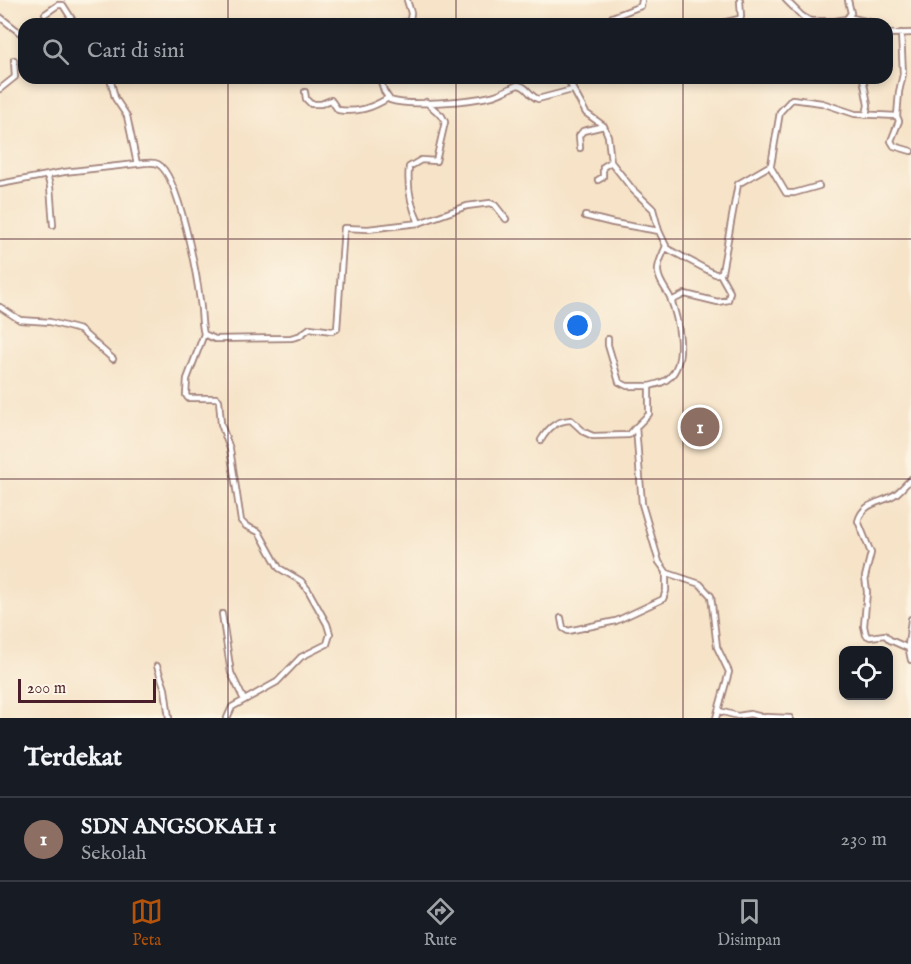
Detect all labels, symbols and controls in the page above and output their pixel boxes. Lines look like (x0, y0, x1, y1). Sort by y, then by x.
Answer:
search box (18, 18, 893, 84)
icon: search (39, 35, 72, 68)
text: Cari di sini (87, 37, 185, 65)
your location (563, 311, 592, 340)
pin: 1 (680, 404, 720, 450)
map controls (839, 646, 893, 700)
button: locate (839, 646, 893, 700)
scale bar (18, 676, 156, 704)
text: 200 m (27, 679, 66, 699)
text: Terdekat (24, 741, 122, 774)
text: SDN ANGSOKAH 1 (81, 813, 277, 841)
text: 1 (40, 827, 47, 852)
text: 230 m (841, 827, 887, 852)
text: Sekolah (81, 841, 146, 866)
tab: Peta (130, 895, 163, 951)
tab: Rute (424, 895, 457, 951)
tab: Disimpan (717, 895, 781, 951)

